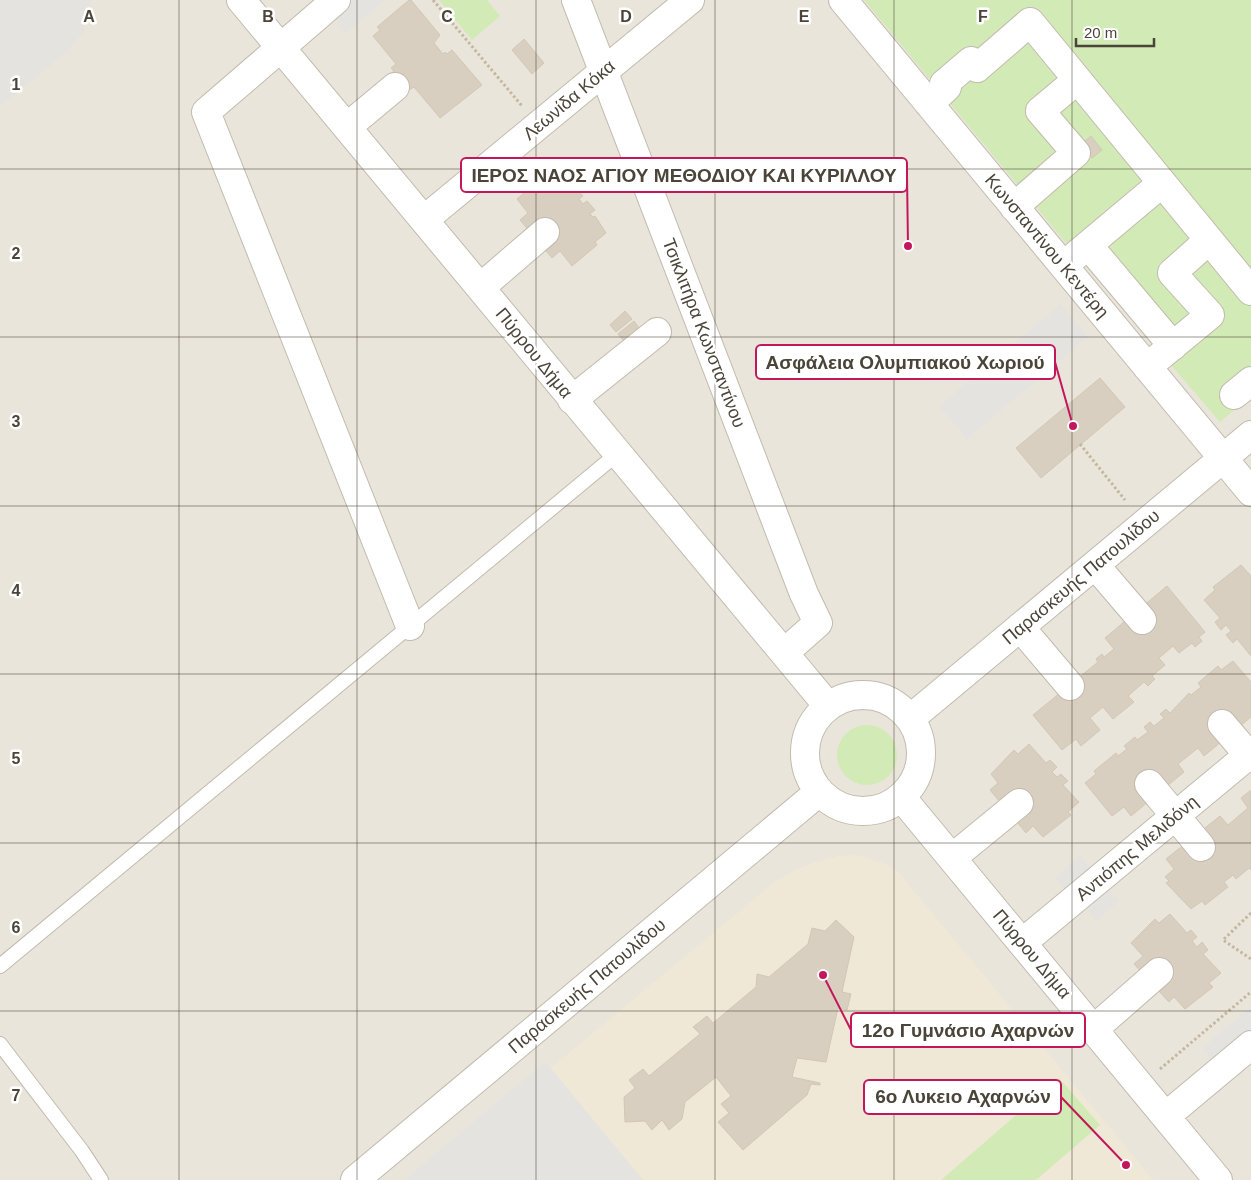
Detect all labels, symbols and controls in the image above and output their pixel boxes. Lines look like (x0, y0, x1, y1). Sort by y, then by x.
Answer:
text: A (83, 8, 95, 25)
text: B (262, 8, 274, 25)
text: C (441, 8, 453, 25)
text: D (620, 8, 632, 25)
text: E (799, 8, 810, 25)
text: F (978, 8, 988, 25)
scale bar (1076, 15, 1154, 47)
text: 20 m (1084, 24, 1117, 41)
street label: Λεωνίδα Κόκα (519, 56, 619, 144)
text: 1 (12, 76, 21, 93)
callout: ΙΕΡΟΣ ΝΑΟΣ ΑΓΙΟΥ ΜΕΘΟΔΙΟΥ ΚΑΙ ΚΥΡΙΛΛΟΥ (461, 158, 907, 192)
text: ΙΕΡΟΣ ΝΑΟΣ ΑΓΙΟΥ ΜΕΘΟΔΙΟΥ ΚΑΙ ΚΥΡΙΛΛΟΥ (471, 165, 897, 186)
street label: Κωνσταντίνου Κεντέρη (981, 170, 1113, 322)
street label: Τσικλιτήρα Κωνσταντίνου (659, 236, 749, 430)
text: 2 (12, 245, 21, 262)
street label: Πύρρου Δήμα (492, 304, 576, 402)
callout: Ασφάλεια Ολυμπιακού Χωριού (756, 345, 1055, 379)
text: Ασφάλεια Ολυμπιακού Χωριού (765, 352, 1045, 373)
text: 3 (12, 413, 21, 430)
street label: Παρασκευής Πατουλίδου (998, 505, 1164, 649)
text: 4 (12, 582, 21, 599)
text: 5 (12, 750, 21, 767)
street label: Αντιόπης Μελιδόνη (1072, 791, 1202, 905)
street label: Πύρρου Δήμα (989, 905, 1075, 1003)
street label: Παρασκευής Πατουλίδου (504, 914, 670, 1058)
text: 6 (12, 919, 21, 936)
callout: 12ο Γυμνάσιο Αχαρνών (851, 1013, 1085, 1047)
text: 12ο Γυμνάσιο Αχαρνών (862, 1020, 1074, 1041)
callout: 6ο Λυκειο Αχαρνών (864, 1080, 1061, 1114)
text: 6ο Λυκειο Αχαρνών (875, 1086, 1051, 1107)
text: 7 (12, 1087, 21, 1104)

